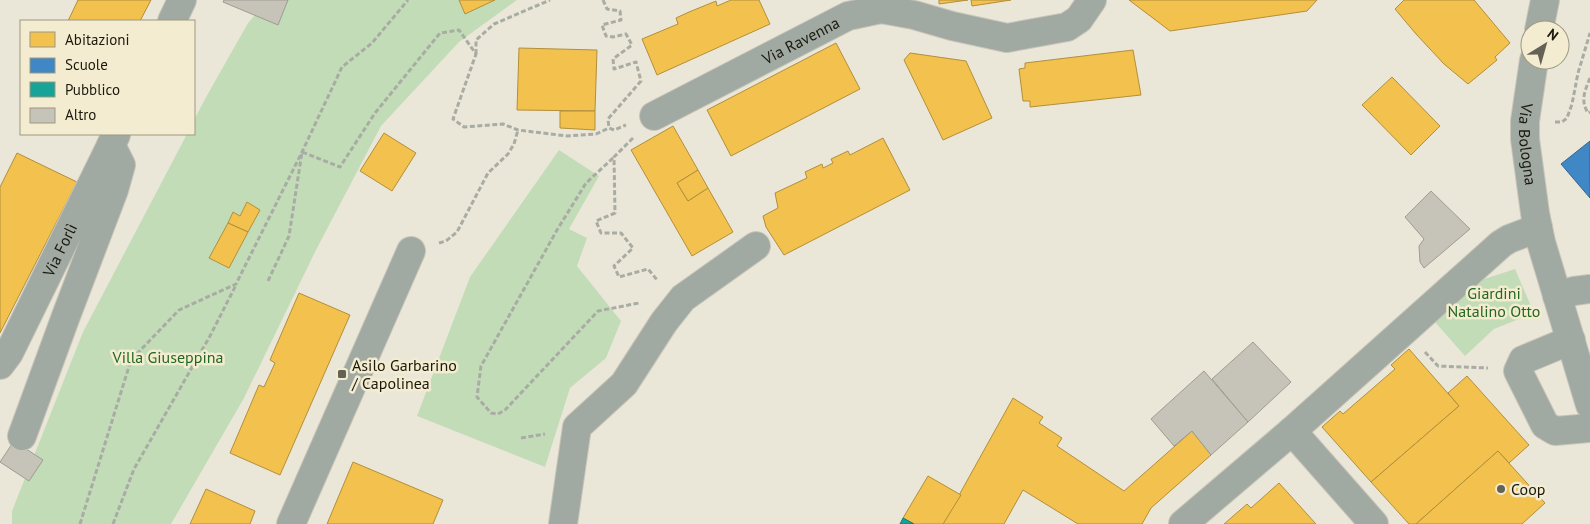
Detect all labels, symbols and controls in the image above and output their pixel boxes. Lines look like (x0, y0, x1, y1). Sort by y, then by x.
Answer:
street label: Via Ravenna (758, 12, 843, 69)
legend (20, 20, 195, 135)
north arrow (1520, 20, 1570, 70)
text: N (1544, 25, 1562, 45)
text: Abitazioni (65, 30, 129, 49)
text: Scuole (65, 55, 108, 74)
text: Pubblico (65, 80, 120, 99)
street label: Via Bologna (1515, 101, 1541, 186)
text: Altro (65, 105, 96, 124)
street label: Via Forlì (38, 220, 81, 281)
park label: Giardini Natalino Otto (1448, 283, 1540, 321)
park label: Villa Giuseppina (112, 347, 223, 367)
place label: Asilo Garbarino / Capolinea (351, 355, 457, 393)
marker: Asilo Garbarino / Capolinea (336, 368, 348, 380)
place label: Coop (1511, 479, 1545, 499)
marker: Coop (1495, 483, 1507, 495)

